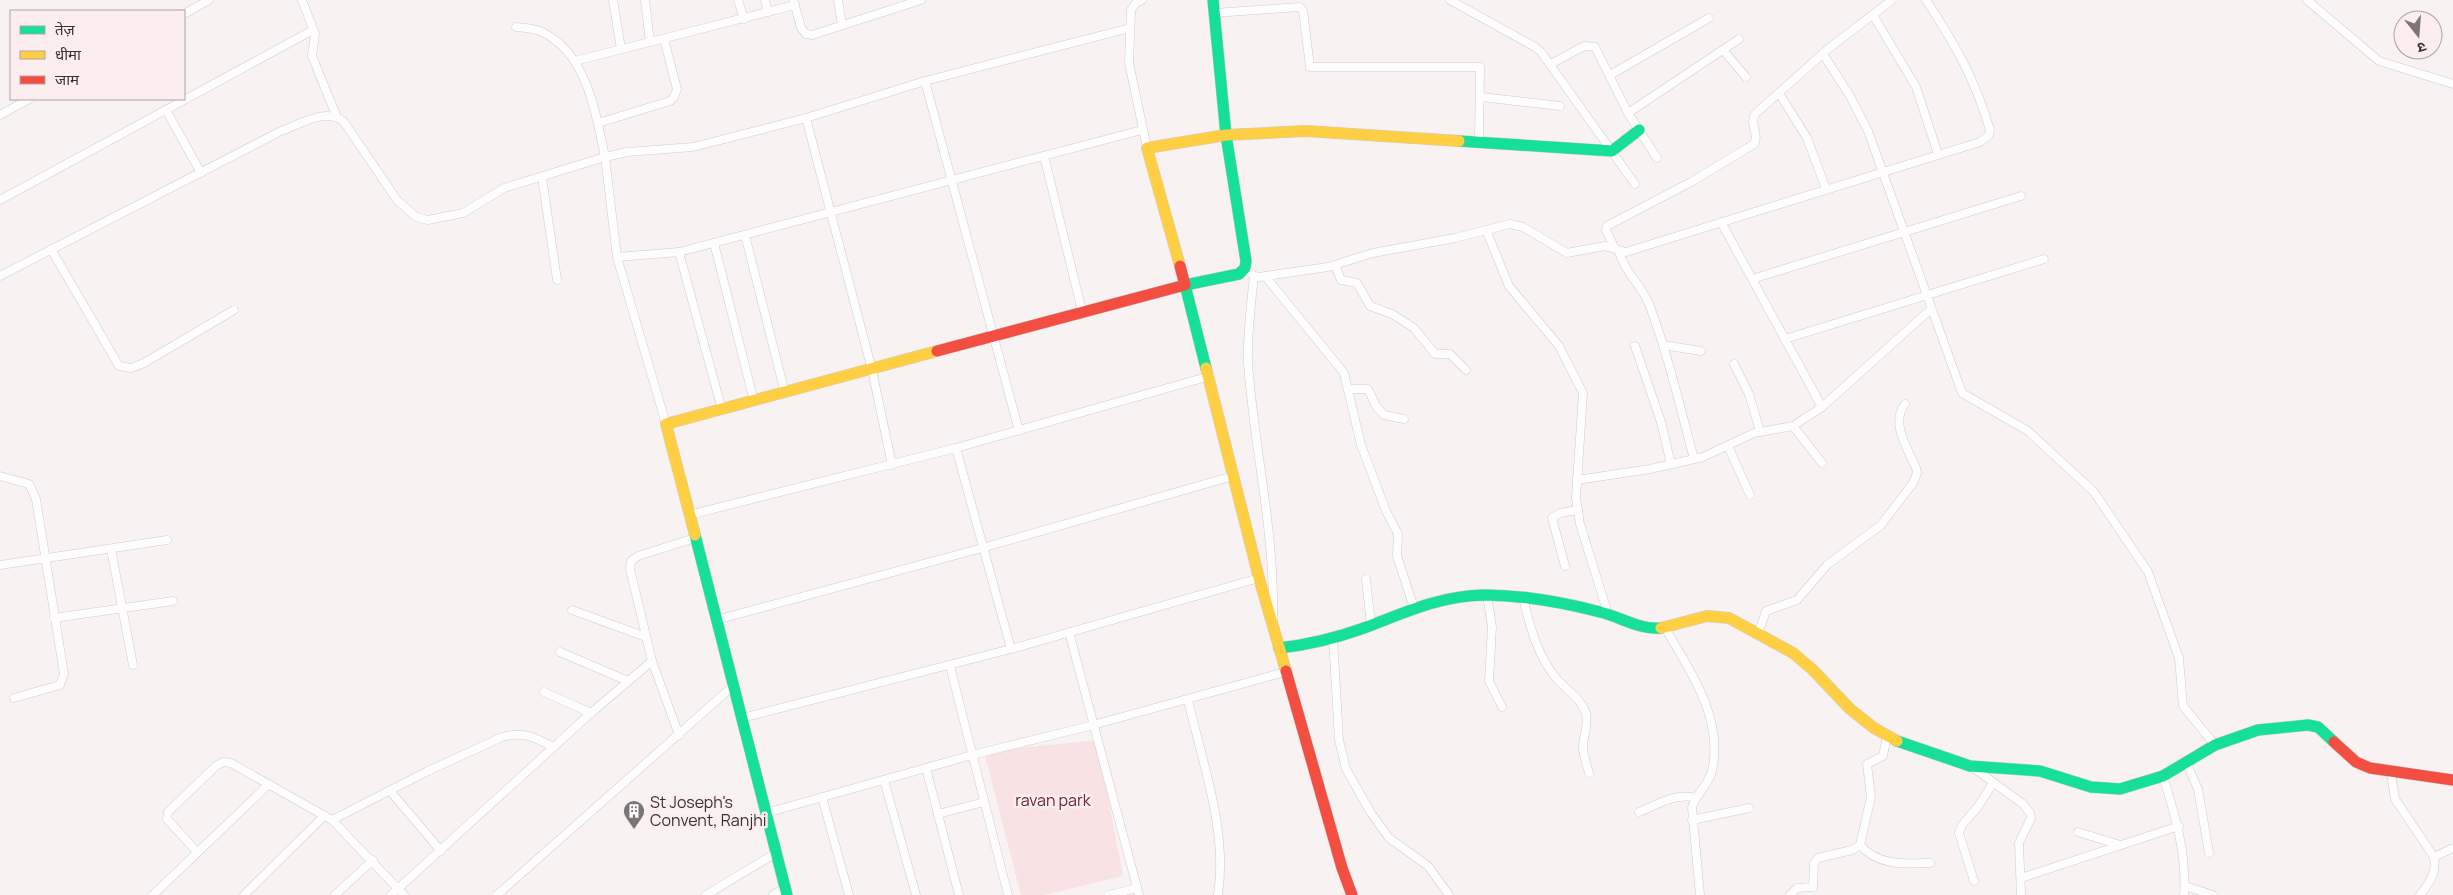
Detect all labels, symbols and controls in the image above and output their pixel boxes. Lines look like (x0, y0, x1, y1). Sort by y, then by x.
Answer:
legend (10, 10, 185, 100)
north arrow (2393, 10, 2443, 60)
text: तेज़ (55, 19, 76, 40)
text: उ (2414, 38, 2429, 58)
text: धीमा (55, 44, 82, 65)
text: जाम (55, 69, 80, 90)
park label: ravan park (1015, 789, 1092, 811)
place label: St Joseph's Convent, Ranjhi (650, 791, 766, 831)
building icon: St Joseph's Convent, Ranjhi (622, 799, 646, 830)

